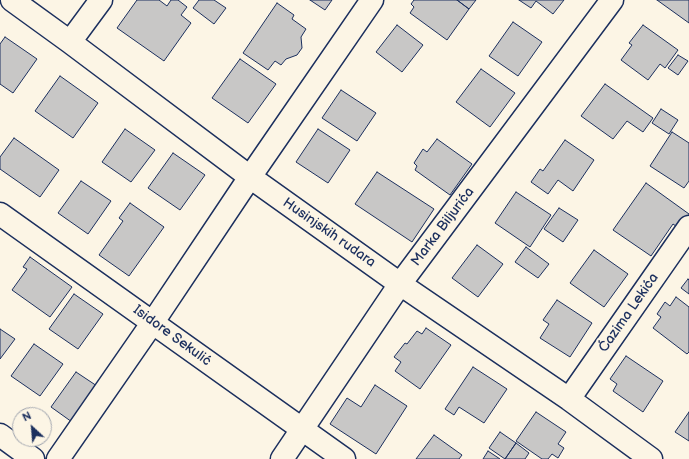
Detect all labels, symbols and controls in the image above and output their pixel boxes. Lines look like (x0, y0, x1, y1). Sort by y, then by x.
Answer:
street label: Marka Biljurića (408, 184, 478, 270)
street label: Husinjskih rudara (279, 195, 379, 271)
street label: Ćazima Lekića (596, 270, 662, 356)
street label: Isidore Sekulić (130, 302, 214, 370)
north arrow (12, 407, 52, 447)
text: N (20, 409, 34, 424)

